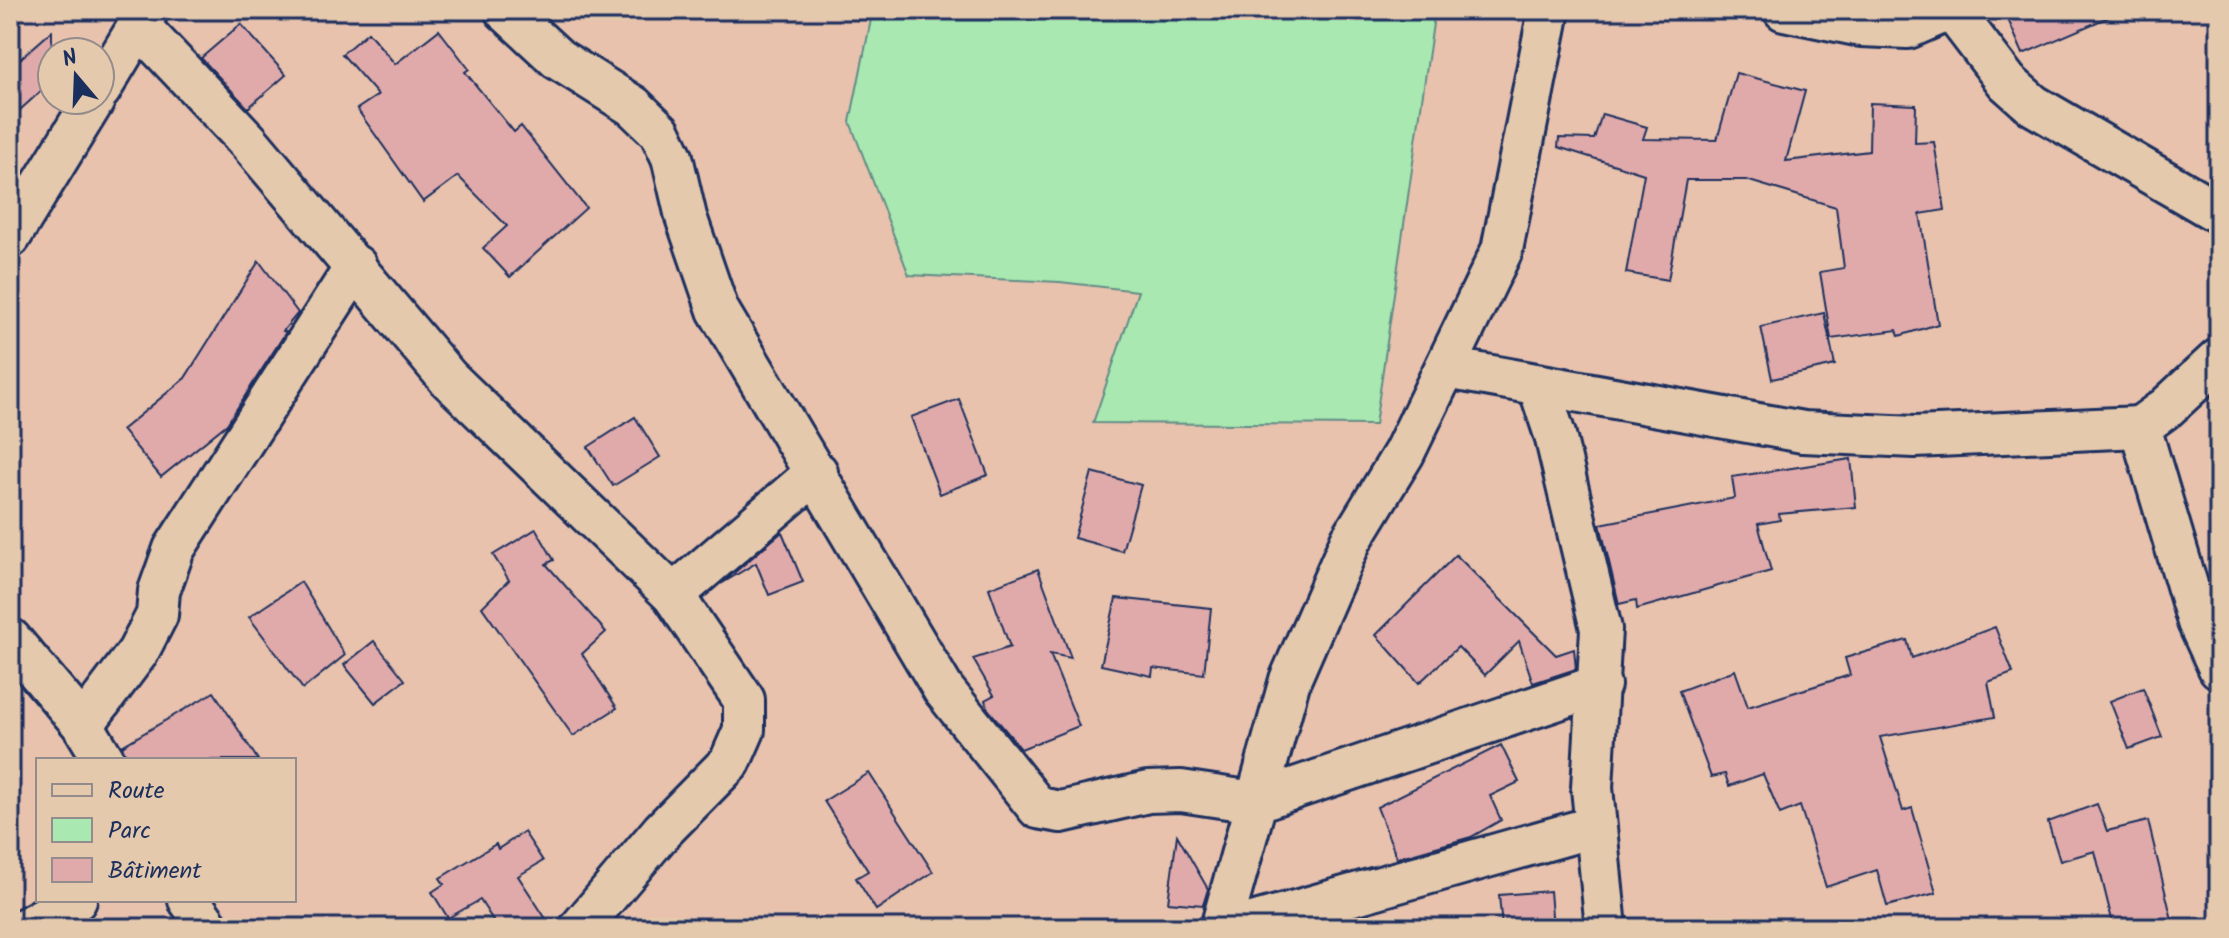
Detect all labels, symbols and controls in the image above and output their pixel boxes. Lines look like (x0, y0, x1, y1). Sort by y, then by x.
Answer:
north arrow (36, 36, 116, 116)
text: N (58, 41, 83, 78)
legend (36, 758, 296, 902)
text: Route (108, 772, 165, 811)
text: Parc (108, 812, 151, 851)
text: Bâtiment (108, 852, 202, 891)

